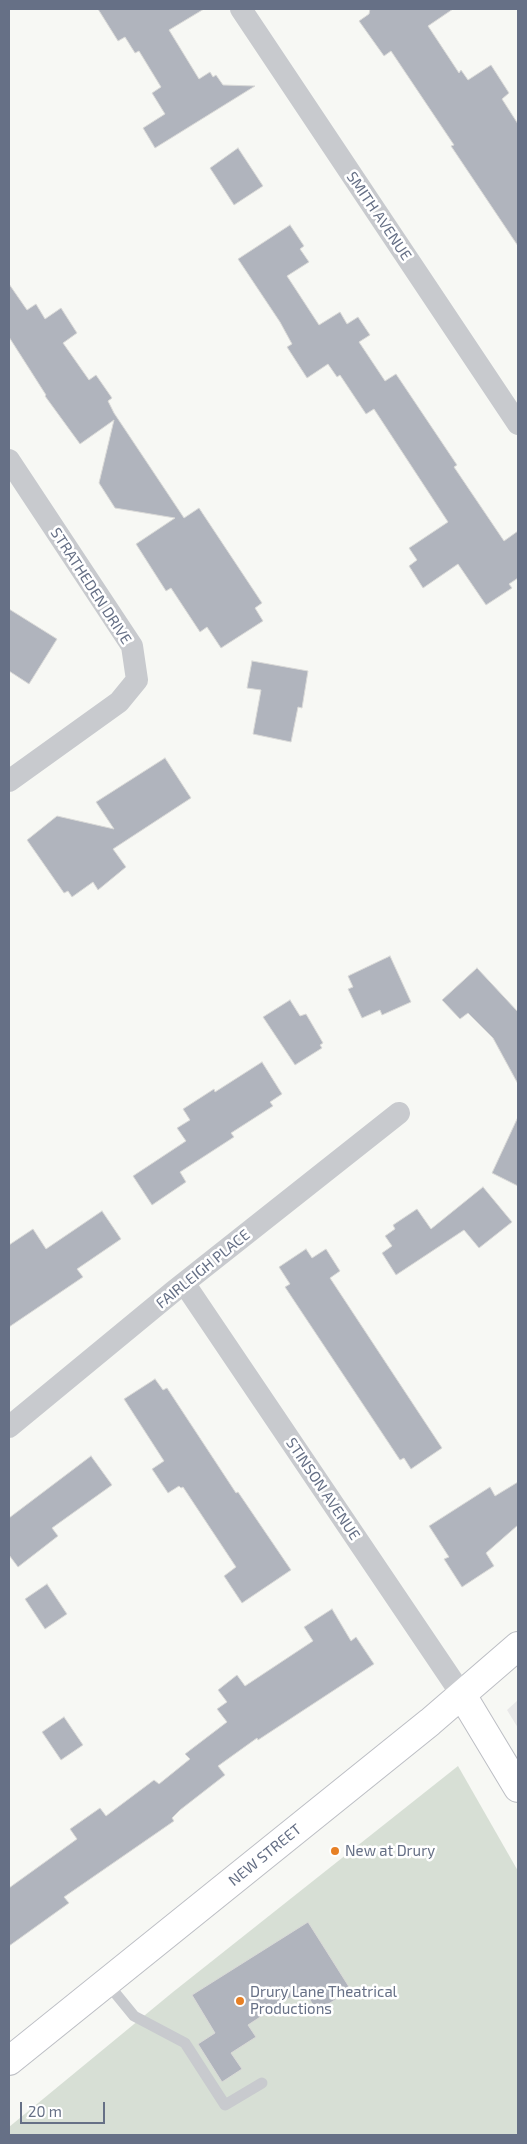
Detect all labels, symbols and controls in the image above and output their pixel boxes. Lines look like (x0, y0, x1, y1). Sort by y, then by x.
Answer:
street label: SMITH AVENUE (343, 168, 415, 264)
street label: STRATHEDEN DRIVE (47, 525, 135, 647)
street label: FAIRLEIGH PLACE (152, 1226, 254, 1312)
street label: STINSON AVENUE (282, 1435, 364, 1543)
street label: NEW STREET (225, 1820, 305, 1890)
place label: New at Drury (345, 1842, 435, 1860)
marker: New at Drury (329, 1845, 341, 1857)
place label: Drury Lane Theatrical Productions (250, 1983, 397, 2018)
marker: Drury Lane Theatrical Productions (234, 1995, 246, 2007)
scale bar (22, 2092, 108, 2124)
text: 20 m (28, 2102, 62, 2120)

